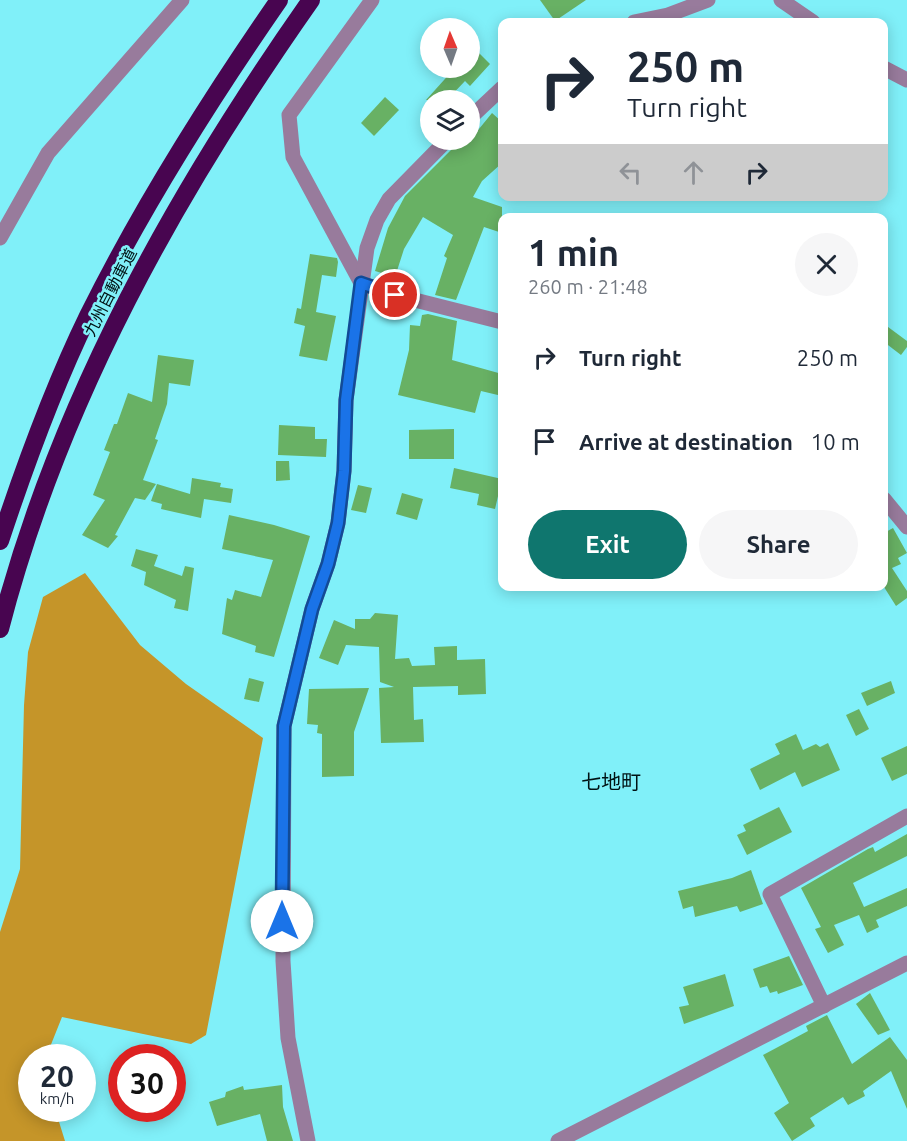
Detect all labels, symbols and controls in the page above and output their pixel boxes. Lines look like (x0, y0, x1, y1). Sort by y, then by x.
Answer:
north arrow (420, 18, 480, 78)
map controls (420, 18, 480, 150)
icon: right (528, 42, 606, 120)
text: 250 m (627, 43, 744, 90)
button: layers (420, 90, 480, 150)
text: Turn right (627, 92, 747, 122)
icon: left (614, 156, 647, 189)
icon: ahead (677, 156, 710, 189)
icon: right (740, 156, 773, 189)
text: 1 min (528, 232, 619, 273)
button: close (795, 233, 858, 296)
street label: 九州自動車道 (80, 245, 140, 339)
pin (369, 269, 420, 320)
text: 260 m · 21:48 (528, 275, 648, 298)
icon: arrive (378, 278, 411, 311)
icon: right (528, 341, 561, 374)
text: Turn right (579, 345, 681, 370)
text: 250 m (797, 345, 858, 370)
icon: arrive (528, 425, 561, 458)
text: Arrive at destination (579, 429, 793, 454)
text: 10 m (811, 429, 860, 454)
button: Exit (528, 510, 687, 579)
button: Share (699, 510, 858, 579)
district label: 七地町 (581, 770, 641, 793)
position arrow (250, 889, 314, 953)
speed limit sign: 30 (108, 1044, 186, 1122)
text: 20 (40, 1059, 74, 1093)
text: km/h (40, 1090, 74, 1107)

